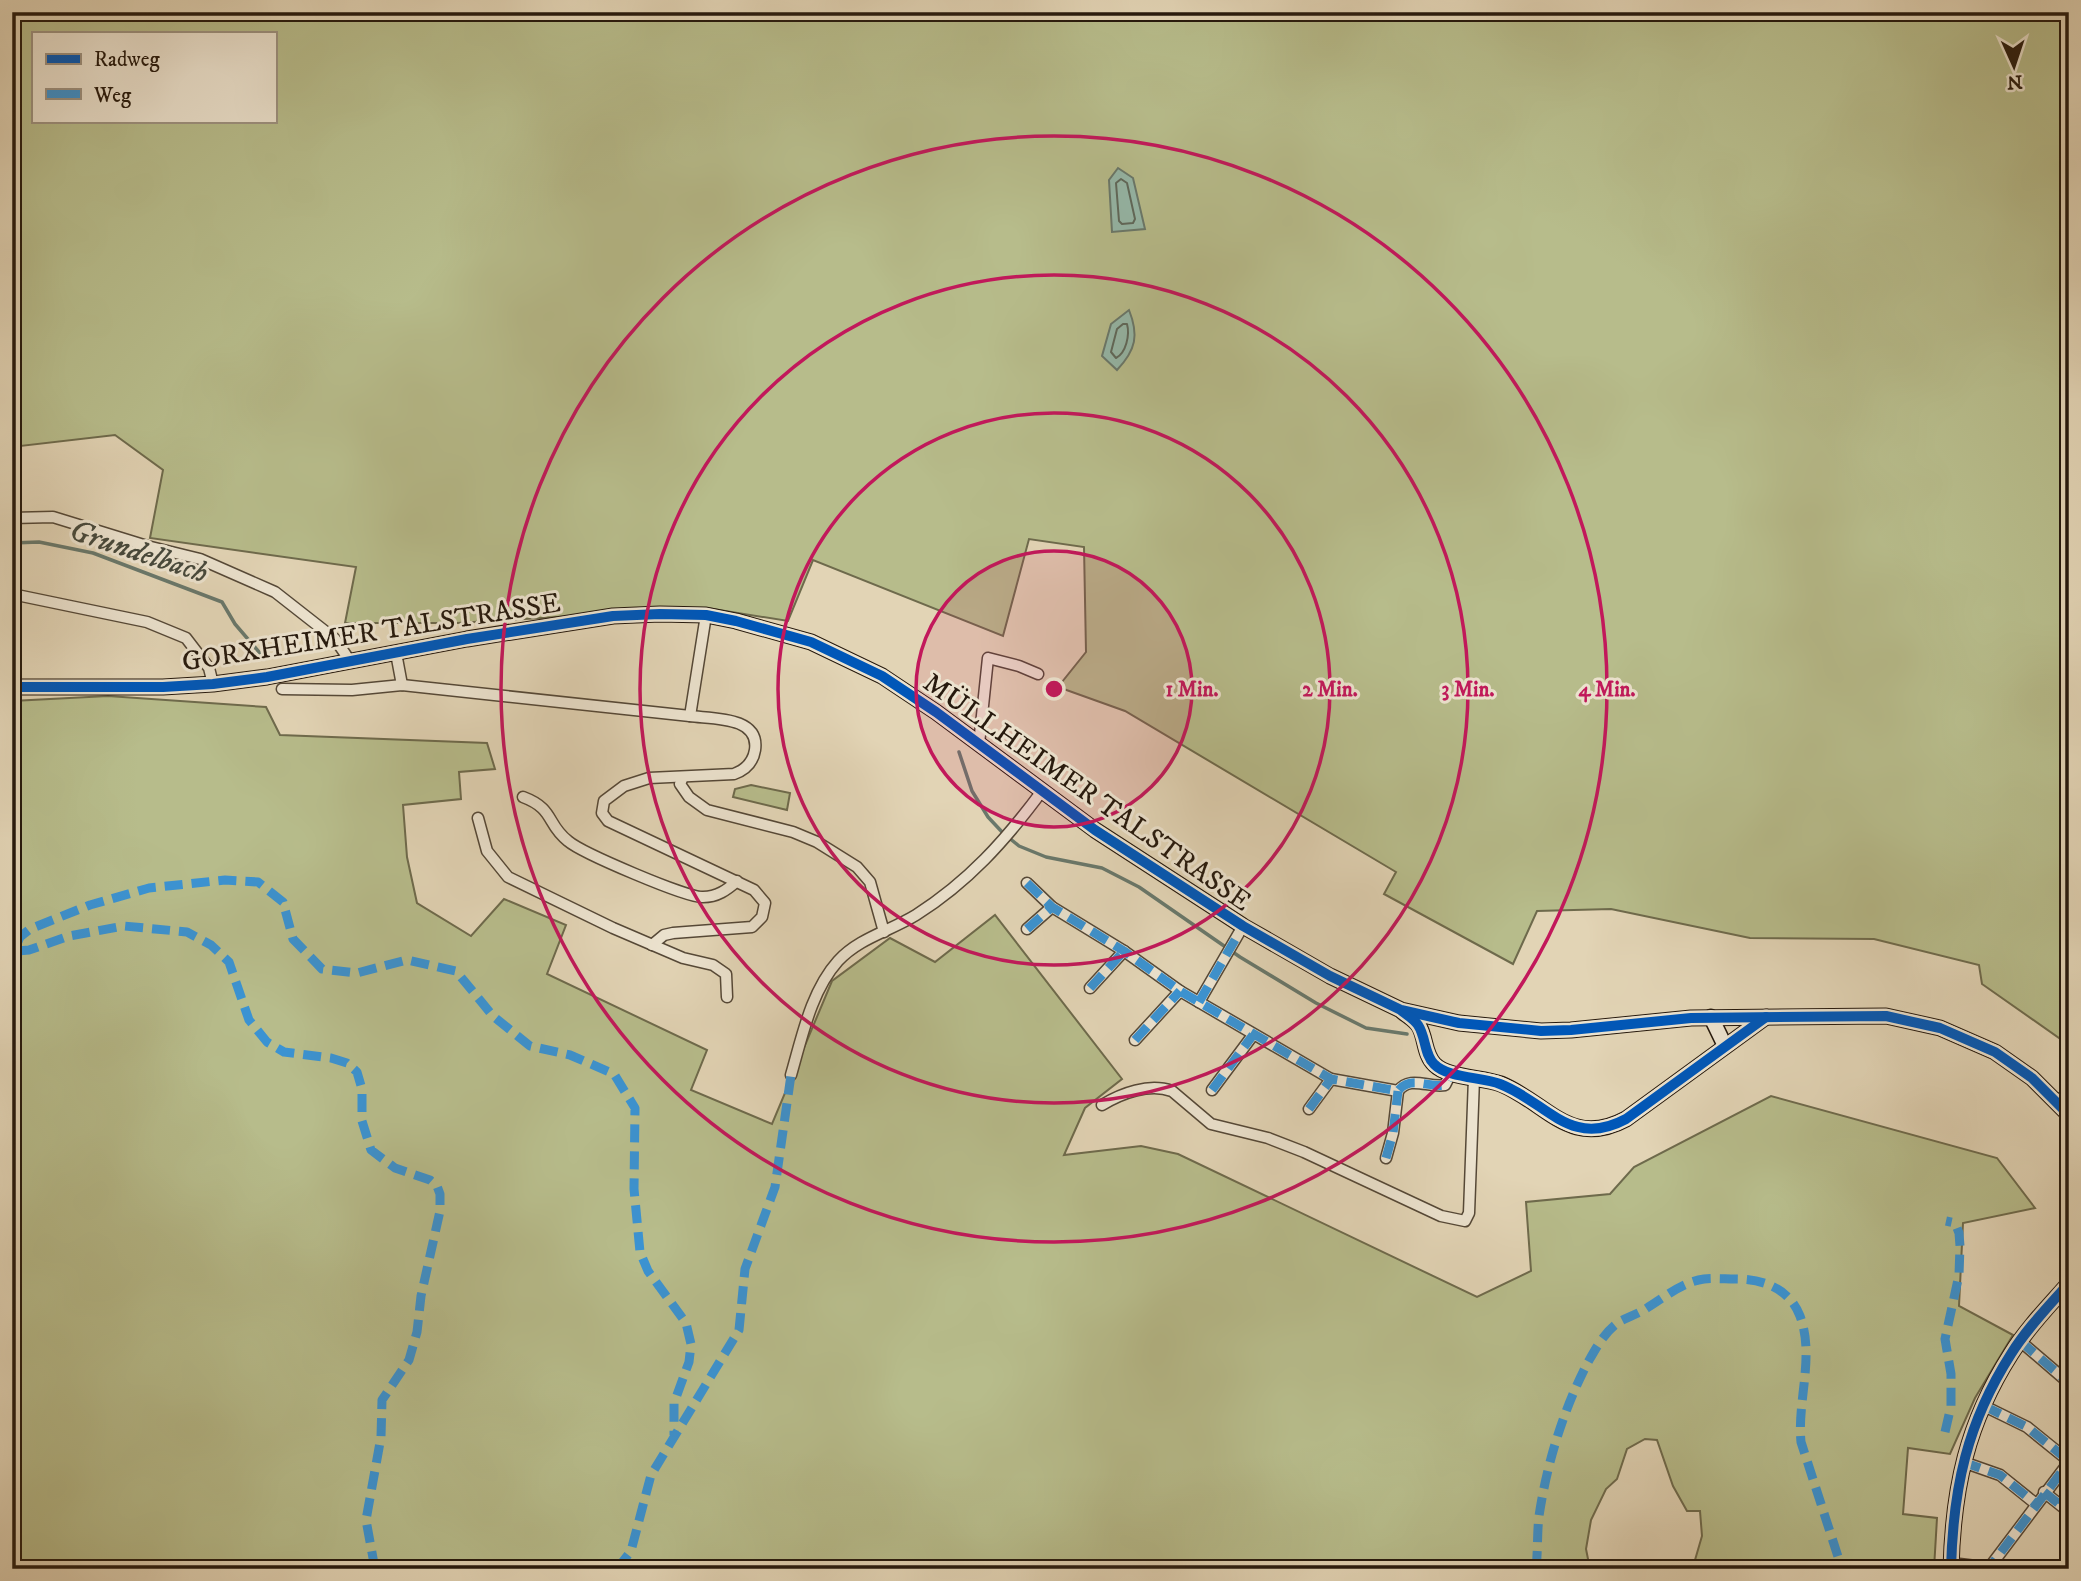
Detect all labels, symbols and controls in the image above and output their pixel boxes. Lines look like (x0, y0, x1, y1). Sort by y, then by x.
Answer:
legend (32, 32, 276, 122)
north arrow (1980, 32, 2050, 102)
text: Radweg (94, 47, 160, 73)
text: N (2006, 70, 2023, 93)
text: Weg (93, 83, 132, 109)
water label: Grundelbach (65, 513, 212, 592)
street label: GORXHEIMER TALSTRASSE (179, 585, 563, 680)
street label: MÜLLHEIMER TALSTRASSE (916, 665, 1258, 919)
centre of rings (1042, 677, 1066, 701)
text: 1 Min. (1166, 677, 1218, 703)
text: 2 Min. (1302, 677, 1358, 703)
text: 3 Min. (1442, 677, 1494, 703)
text: 4 Min. (1578, 677, 1636, 703)

